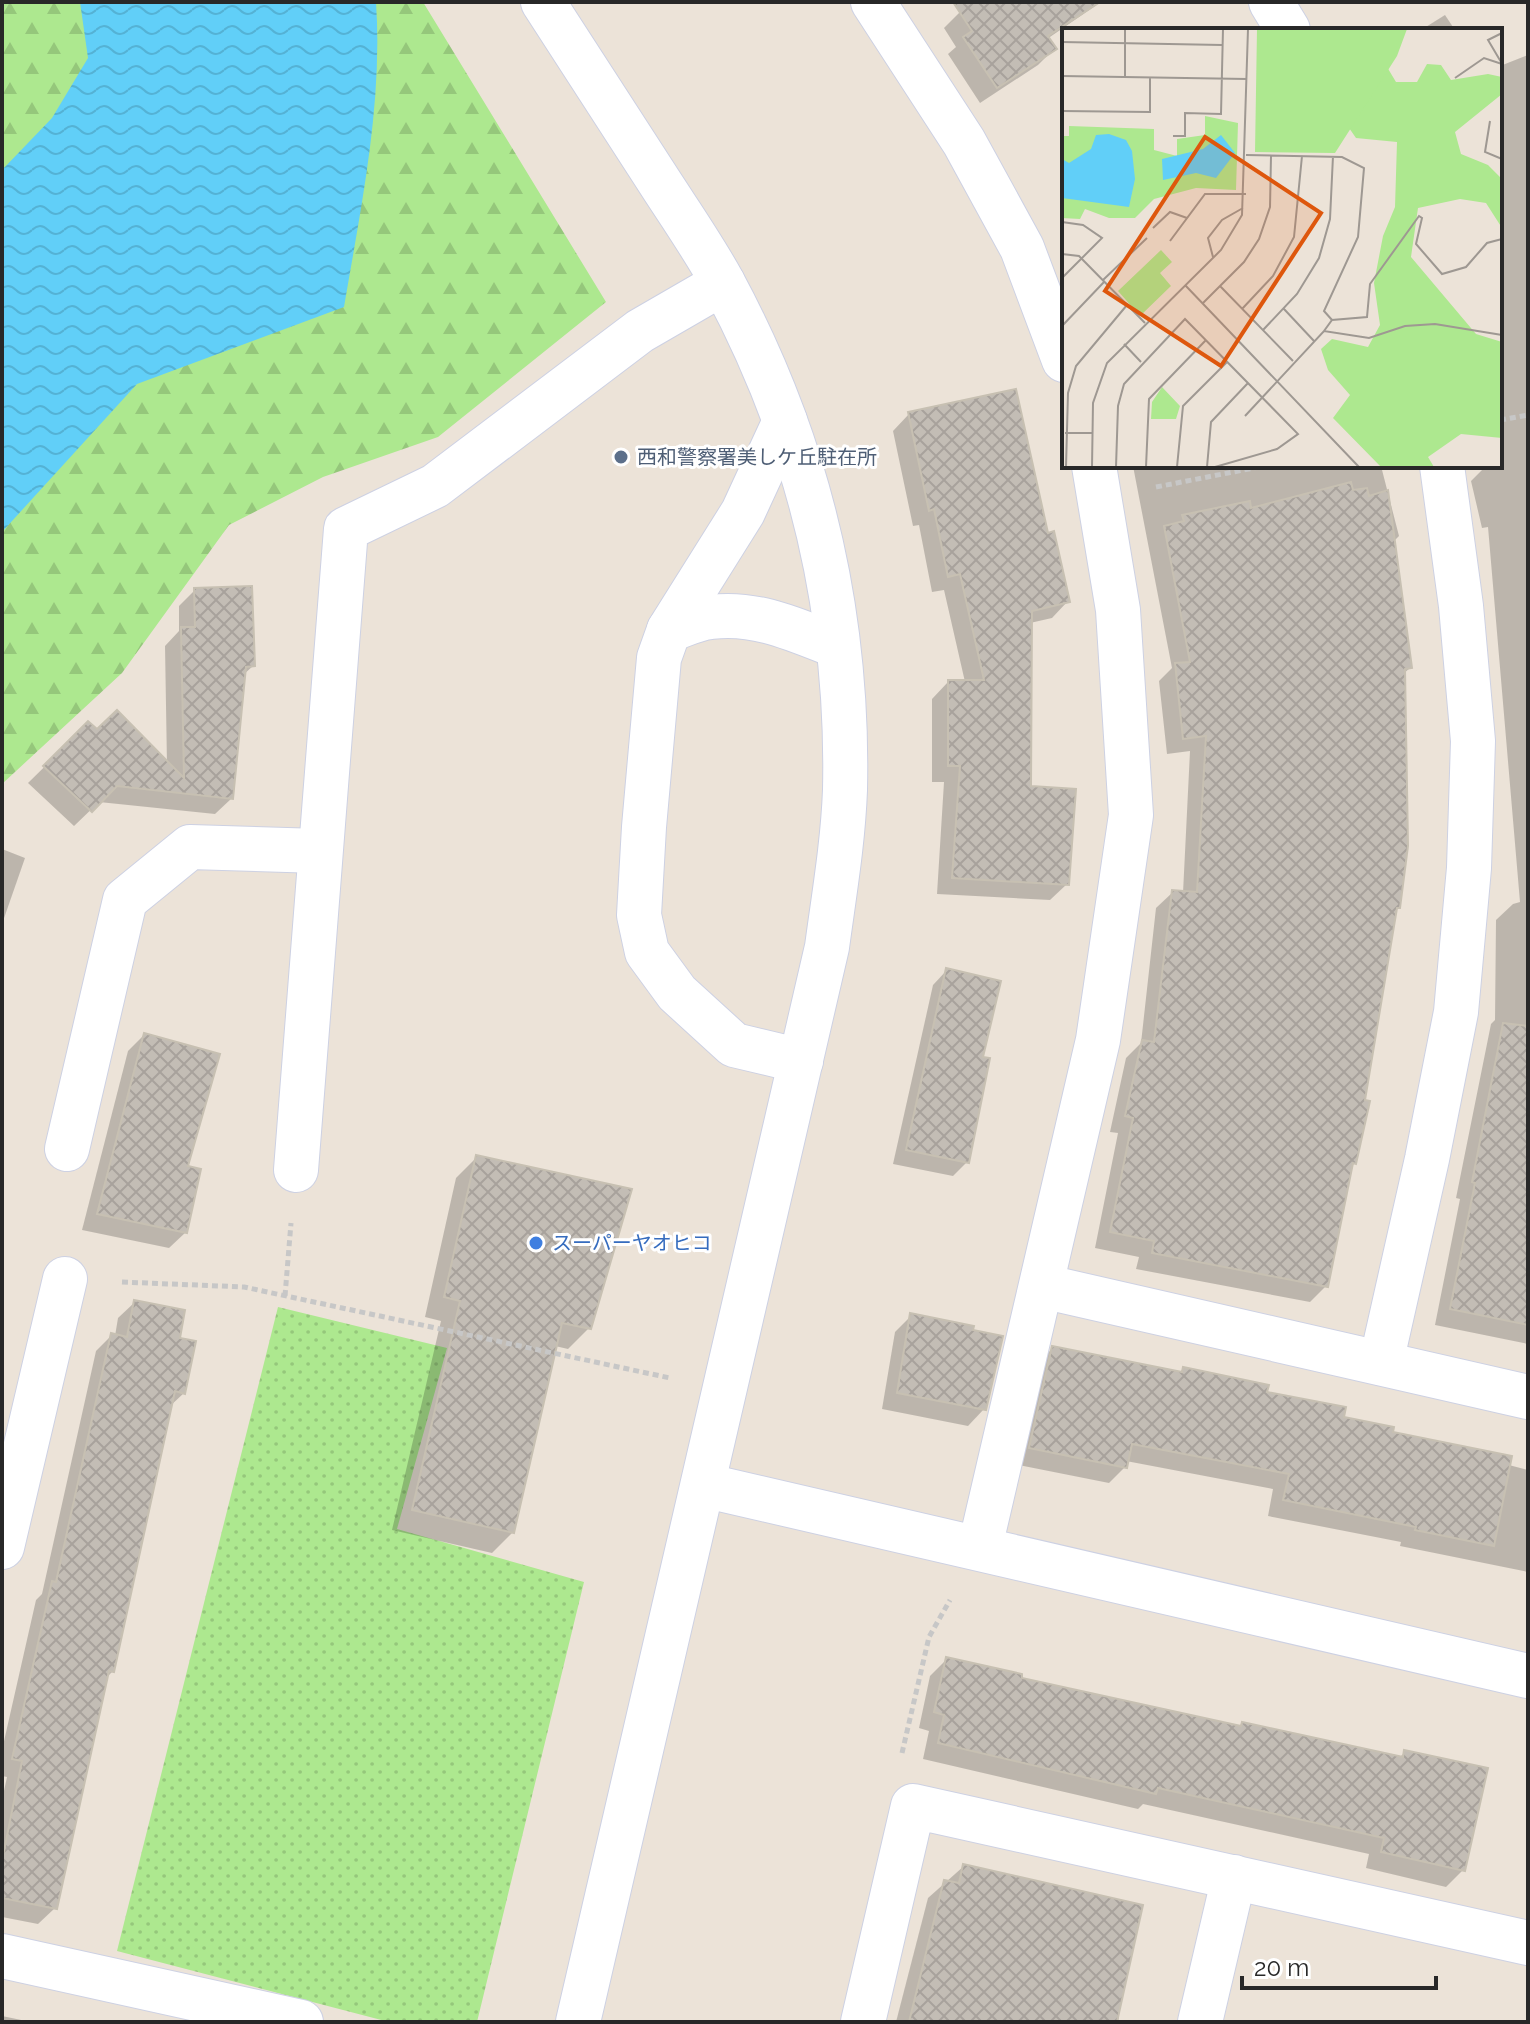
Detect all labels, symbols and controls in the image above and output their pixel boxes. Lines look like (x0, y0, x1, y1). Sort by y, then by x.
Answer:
inset map (1062, 28, 1502, 468)
place label: 西和警察署美しケ丘駐在所 (637, 445, 877, 469)
marker: 西和警察署美しケ丘駐在所 (612, 448, 630, 466)
place label: スーパーヤオヒコ (552, 1231, 712, 1255)
marker: スーパーヤオヒコ (527, 1234, 545, 1252)
scale bar (1242, 1940, 1436, 1990)
text: 20 m (1254, 1953, 1309, 1982)

